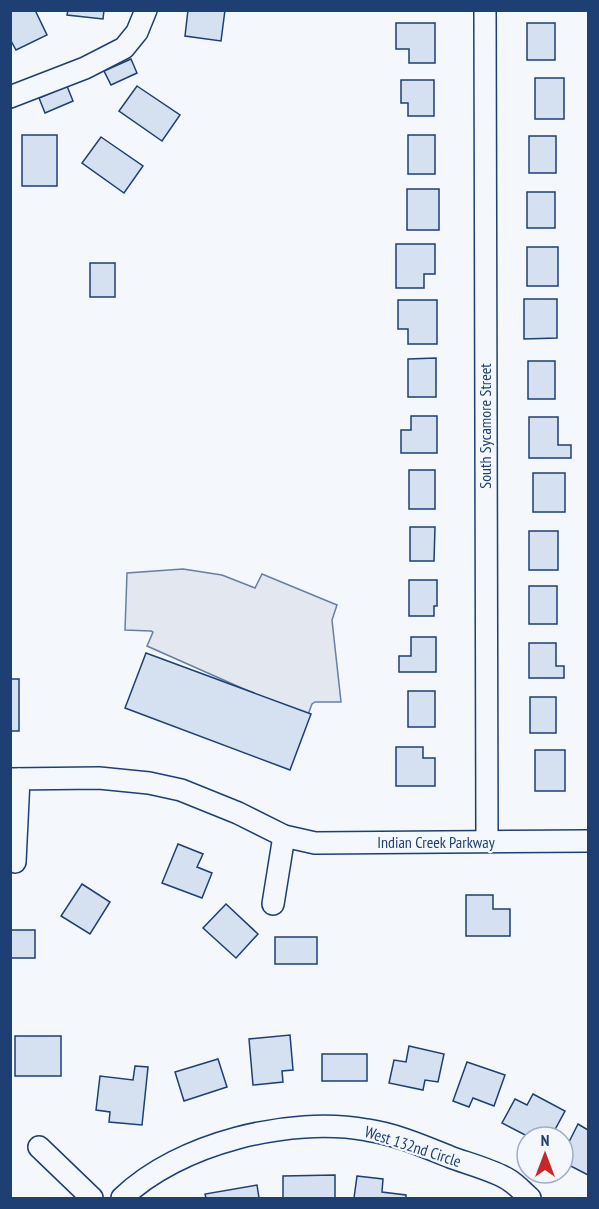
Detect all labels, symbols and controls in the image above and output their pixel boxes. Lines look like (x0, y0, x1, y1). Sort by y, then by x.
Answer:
street label: South Sycamore Street (475, 363, 495, 489)
street label: Indian Creek Parkway (377, 832, 495, 852)
street label: West 132nd Circle (362, 1121, 464, 1171)
north arrow (515, 1125, 575, 1185)
text: N (541, 1130, 549, 1150)

